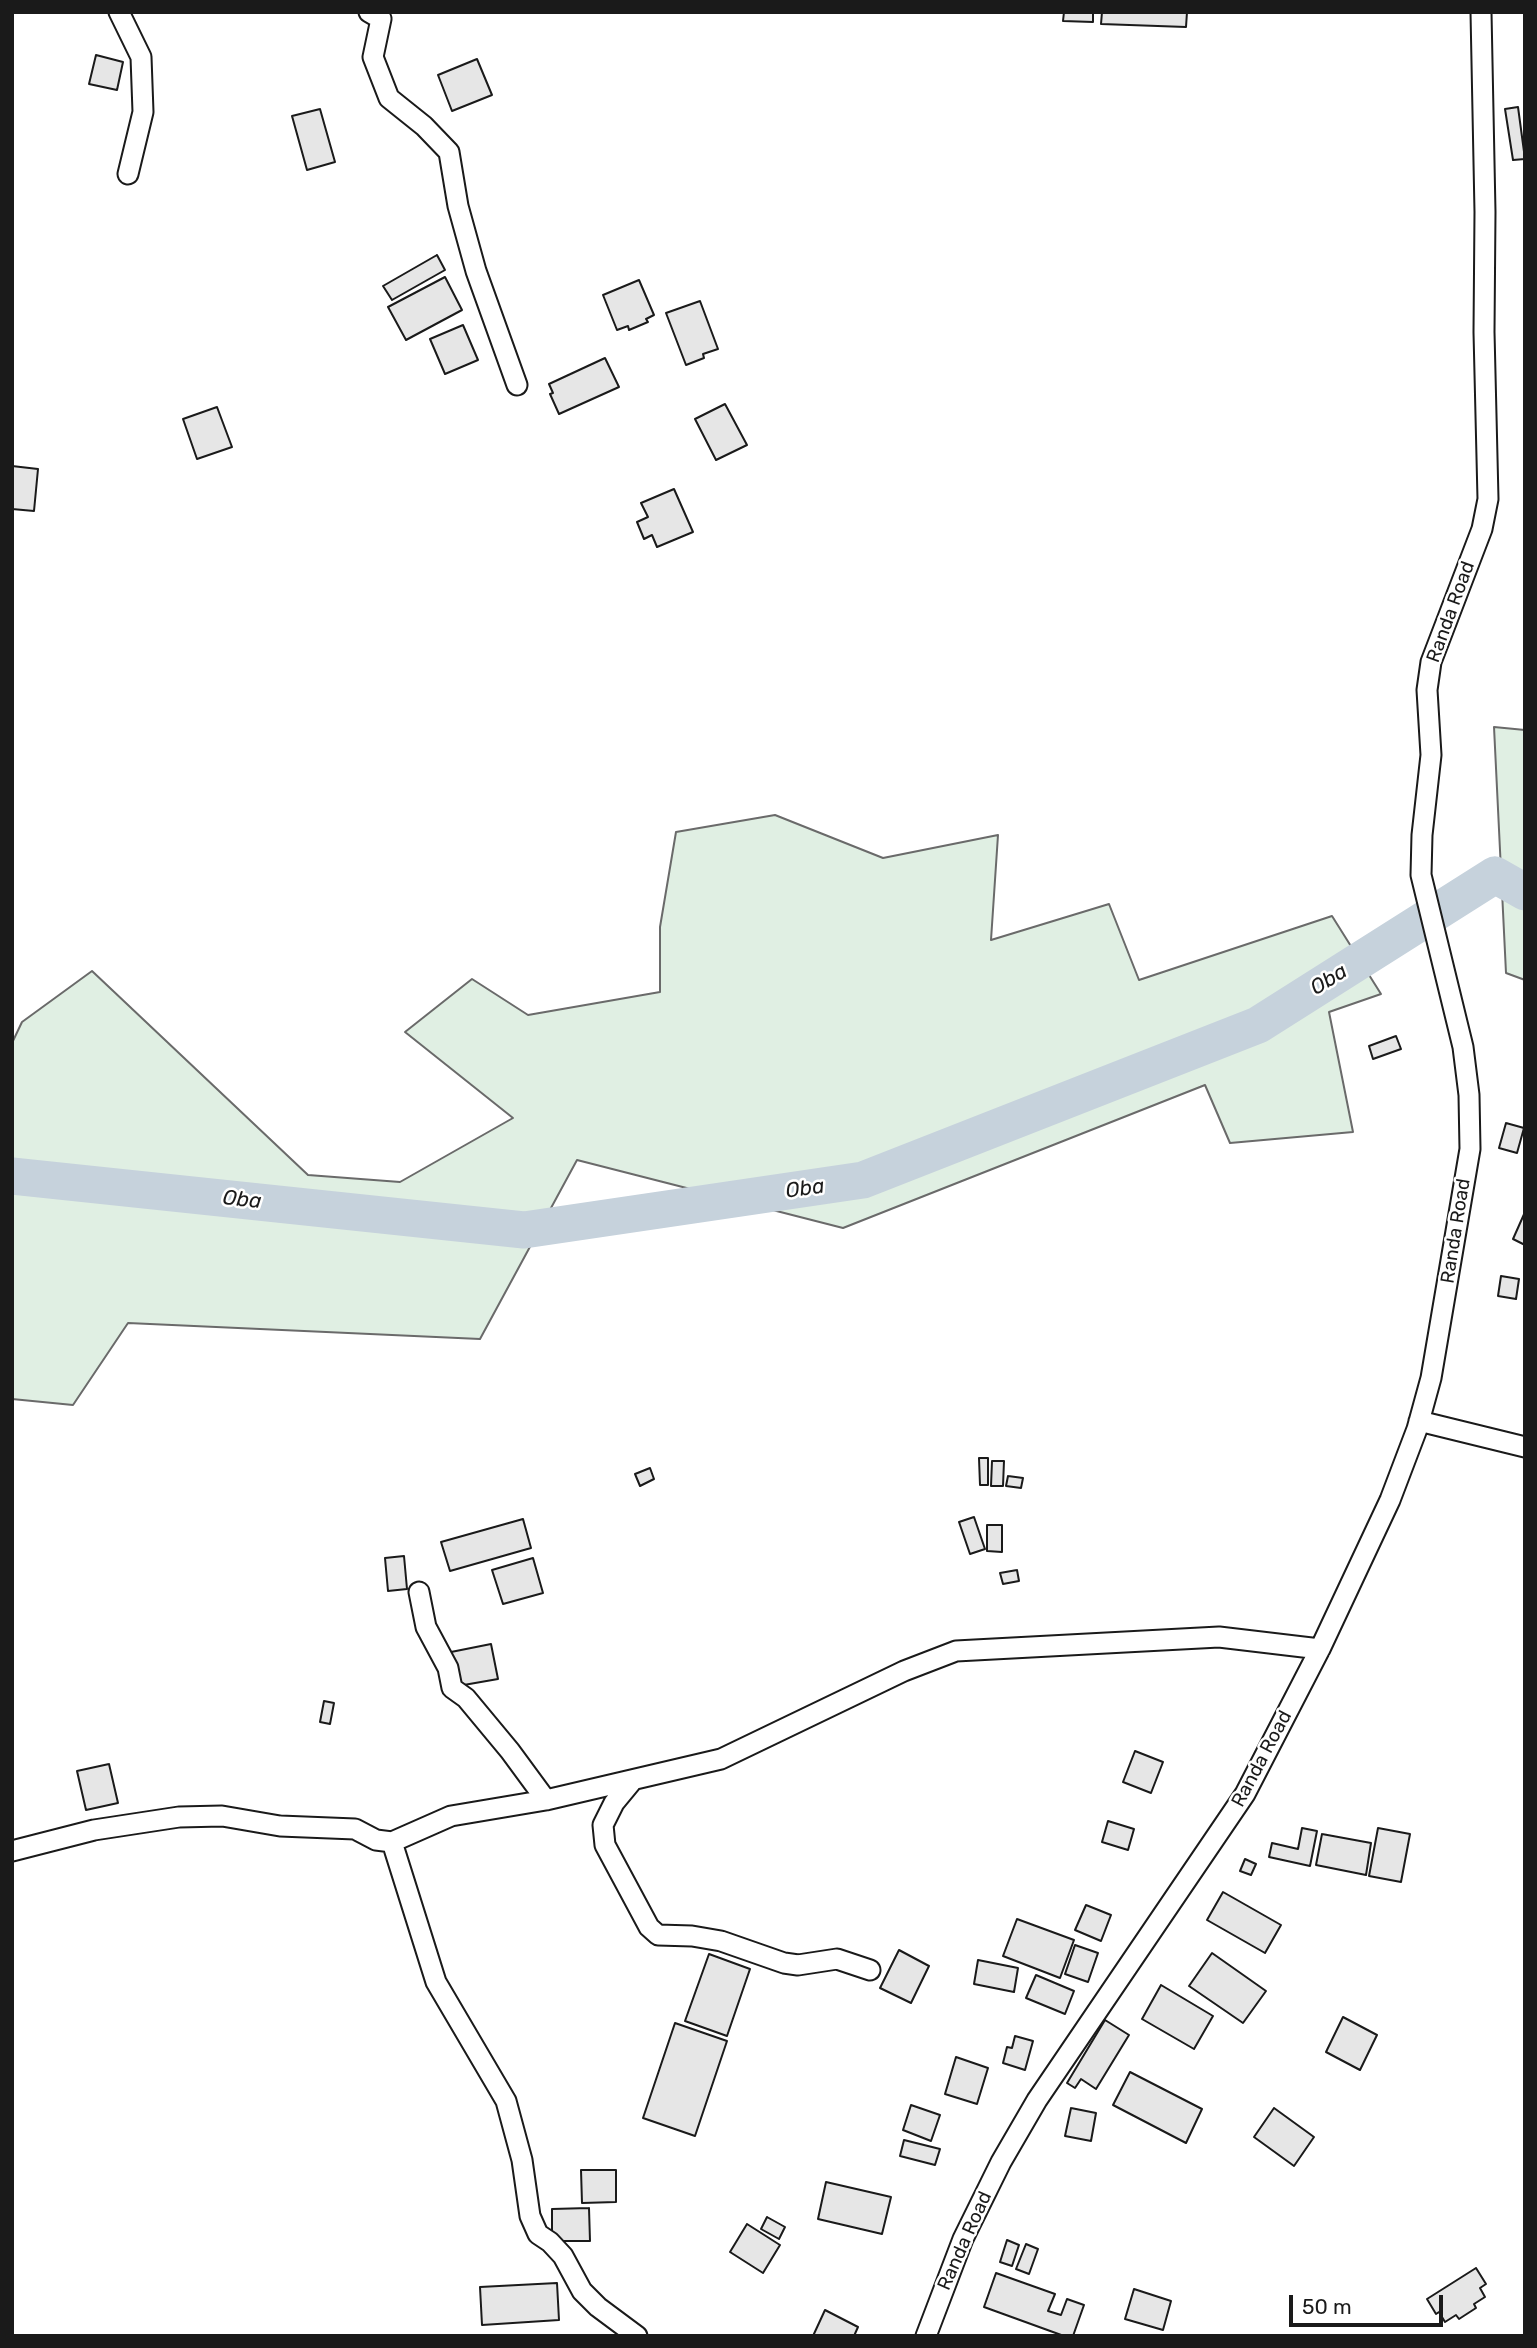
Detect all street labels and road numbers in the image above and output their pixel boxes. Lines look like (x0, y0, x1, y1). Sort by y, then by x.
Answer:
street label: Randa Road (1422, 558, 1480, 666)
street label: Randa Road (1436, 1177, 1476, 1285)
street label: Randa Road (1227, 1707, 1297, 1811)
street label: Randa Road (933, 2188, 997, 2294)

